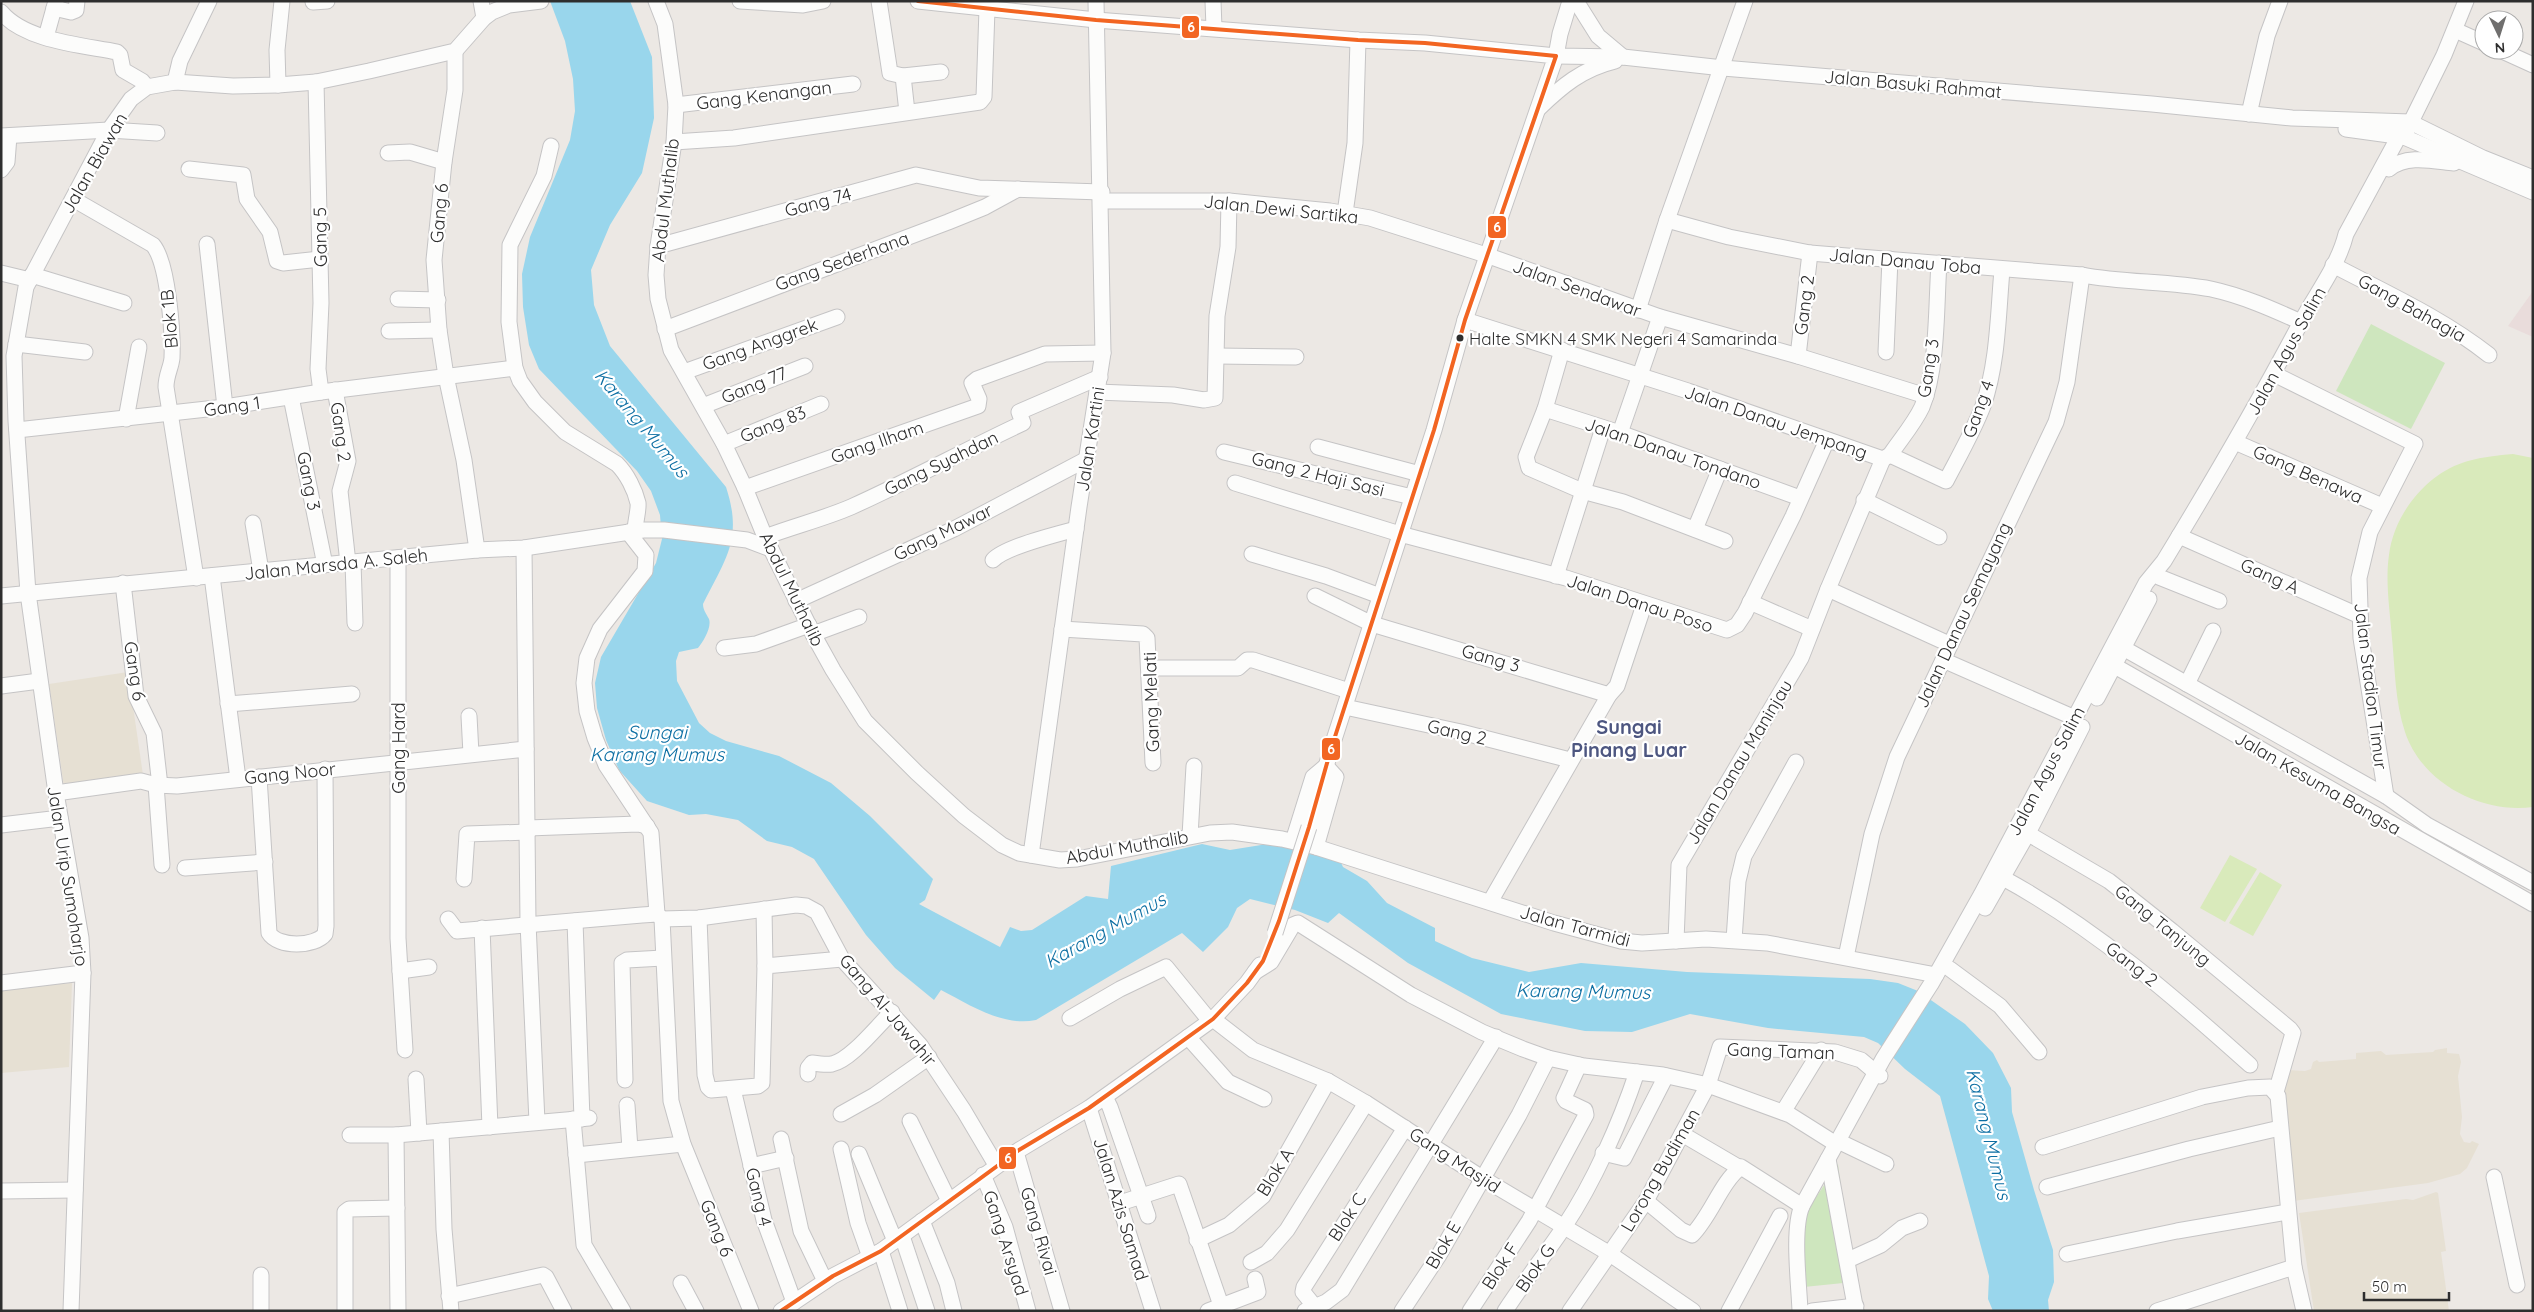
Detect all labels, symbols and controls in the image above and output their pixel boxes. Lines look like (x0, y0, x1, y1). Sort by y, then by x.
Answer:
north arrow (2474, 10, 2524, 60)
line badge: 6 (1181, 15, 1200, 39)
text: 6 (1187, 18, 1195, 36)
text: N (2494, 39, 2506, 57)
street label: Jalan Basuki Rahmat (1823, 65, 2003, 103)
street label: Gang Kenangan (695, 75, 833, 115)
street label: Jalan Biawan (56, 108, 132, 218)
street label: Abdul Muthalib (646, 137, 684, 263)
street label: Gang 6 (425, 182, 453, 244)
street label: Gang 74 (782, 182, 854, 222)
street label: Jalan Dewi Sartika (1202, 189, 1360, 229)
street label: Gang 5 (308, 207, 332, 267)
line badge: 6 (1487, 215, 1507, 239)
text: 6 (1493, 218, 1501, 236)
street label: Gang Sederhana (772, 226, 912, 296)
street label: Jalan Danau Toba (1828, 243, 1982, 279)
street label: Jalan Sendawar (1509, 254, 1645, 322)
street label: Gang Bahagia (2354, 269, 2470, 347)
street label: Gang 2 (1789, 274, 1819, 336)
street label: Jalan Agus Salim (2241, 283, 2331, 419)
street label: Blok 1B (155, 288, 183, 350)
street label: Gang Anggrek (699, 312, 821, 376)
place label: Halte SMKN 4 SMK Negeri 4 Samarinda (1469, 328, 1777, 349)
marker: Halte SMKN 4 SMK Negeri 4 Samarinda (1455, 333, 1465, 343)
street label: Gang 3 (1912, 337, 1944, 399)
street label: Gang 77 (718, 361, 790, 409)
water label: Karang Mumus (590, 364, 695, 483)
street label: Gang 4 (1957, 377, 1999, 441)
street label: Jalan Danau Jempang (1681, 380, 1871, 464)
street label: Jalan Kartini (1070, 385, 1110, 493)
street label: Gang 1 (202, 391, 262, 421)
street label: Gang 83 (737, 400, 809, 448)
street label: Gang 2 (325, 401, 357, 463)
street label: Jalan Danau Tondano (1582, 412, 1764, 494)
street label: Gang Ilham (828, 415, 926, 469)
street label: Gang Syahdan (880, 426, 1002, 500)
street label: Gang Benawa (2250, 440, 2366, 508)
street label: Gang 2 Haji Sasi (1249, 446, 1387, 502)
street label: Gang 3 (292, 450, 326, 512)
street label: Gang Mawar (890, 498, 996, 566)
street label: Jalan Danau Semayang (1910, 519, 2016, 711)
street label: Abdul Muthalib (754, 528, 830, 650)
street label: Jalan Marsda A. Saleh (243, 543, 429, 585)
street label: Gang A (2237, 553, 2303, 599)
street label: Jalan Danau Poso (1564, 569, 1716, 637)
street label: Jalan Stadion Timur (2349, 601, 2393, 771)
street label: Gang 3 (1459, 639, 1523, 677)
street label: Gang 6 (119, 640, 151, 703)
street label: Gang Melati (1138, 651, 1164, 753)
street label: Jalan Danau Maninjau (1681, 676, 1797, 848)
street label: Gang Hard (387, 702, 410, 794)
street label: Jalan Agus Salim (2002, 702, 2090, 840)
street label: Gang 2 (1425, 714, 1489, 750)
district label: Sungai Pinang Luar (1571, 714, 1687, 762)
water label: Sungai Karang Mumus (590, 720, 725, 766)
street label: Jalan Kesuma Bangsa (2231, 726, 2405, 840)
line badge: 6 (1321, 737, 1341, 761)
text: 6 (1327, 740, 1335, 758)
street label: Gang Noor (243, 757, 337, 789)
street label: Jalan Urip Sumoharjo (42, 784, 94, 968)
street label: Abdul Muthalib (1064, 825, 1190, 869)
street label: Gang Tanjung (2110, 879, 2216, 971)
water label: Karang Mumus (1040, 886, 1171, 973)
street label: Jalan Tarmidi (1517, 900, 1633, 952)
street label: Gang 2 (2101, 936, 2163, 992)
street label: Gang Al-Jawahir (834, 949, 942, 1071)
water label: Karang Mumus (1516, 978, 1652, 1004)
street label: Gang Taman (1727, 1038, 1835, 1064)
water label: Karang Mumus (1961, 1066, 2017, 1203)
street label: Lorong Budiman (1615, 1104, 1705, 1236)
street label: Gang Masjid (1405, 1122, 1505, 1198)
street label: Jalan Azis Samad (1088, 1135, 1154, 1283)
street label: Blok A (1251, 1143, 1299, 1200)
line badge: 6 (998, 1146, 1017, 1170)
text: 6 (1004, 1149, 1012, 1167)
street label: Gang 4 (741, 1165, 777, 1229)
street label: Gang Rivai (1015, 1184, 1063, 1278)
street label: Gang Arsyad (978, 1187, 1034, 1299)
street label: Blok C (1323, 1188, 1371, 1245)
street label: Gang 6 (695, 1196, 739, 1260)
street label: Blok E (1420, 1217, 1466, 1273)
street label: Blok F (1476, 1238, 1524, 1294)
street label: Blok G (1510, 1239, 1560, 1297)
scale bar (2364, 1270, 2449, 1302)
text: 50 m (2372, 1277, 2407, 1296)

